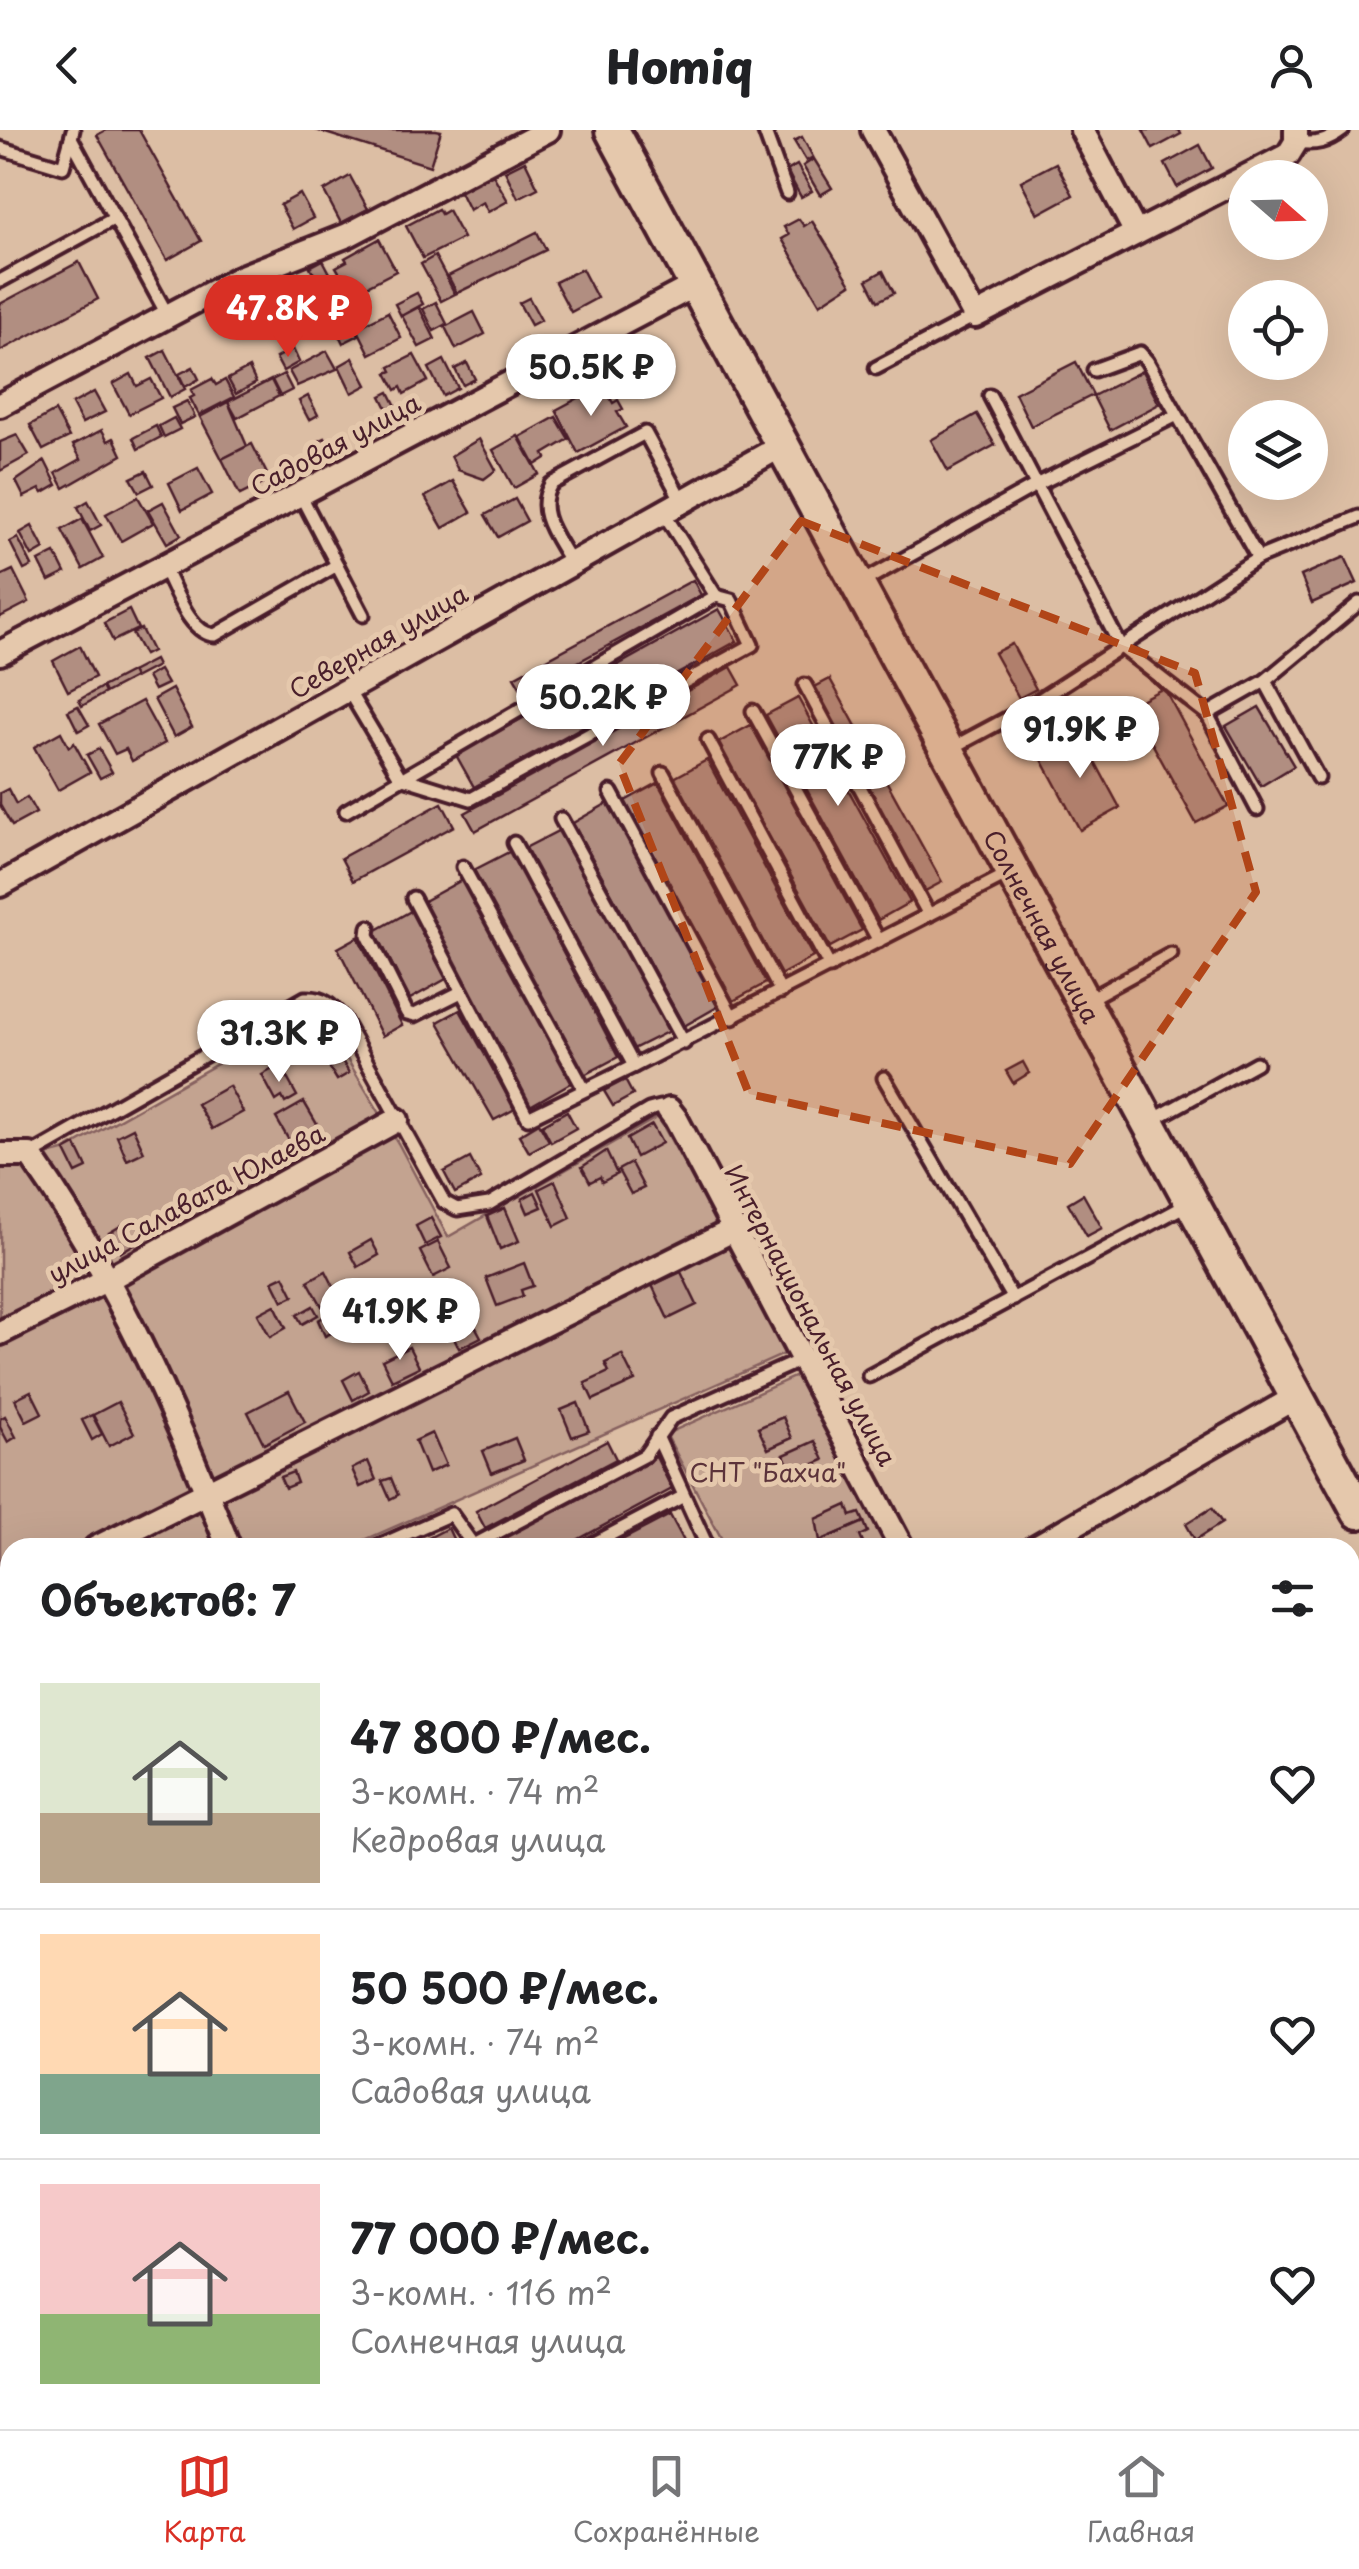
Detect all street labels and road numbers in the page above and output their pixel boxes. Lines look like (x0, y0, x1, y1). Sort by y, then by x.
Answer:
street label: Садовая улица (243, 383, 427, 505)
street label: Северная улица (281, 574, 475, 708)
street label: Солнечная улица (974, 822, 1110, 1030)
street label: улица Салавата Юлаева (41, 1114, 332, 1292)
street label: Интернациональная улица (715, 1158, 907, 1473)

